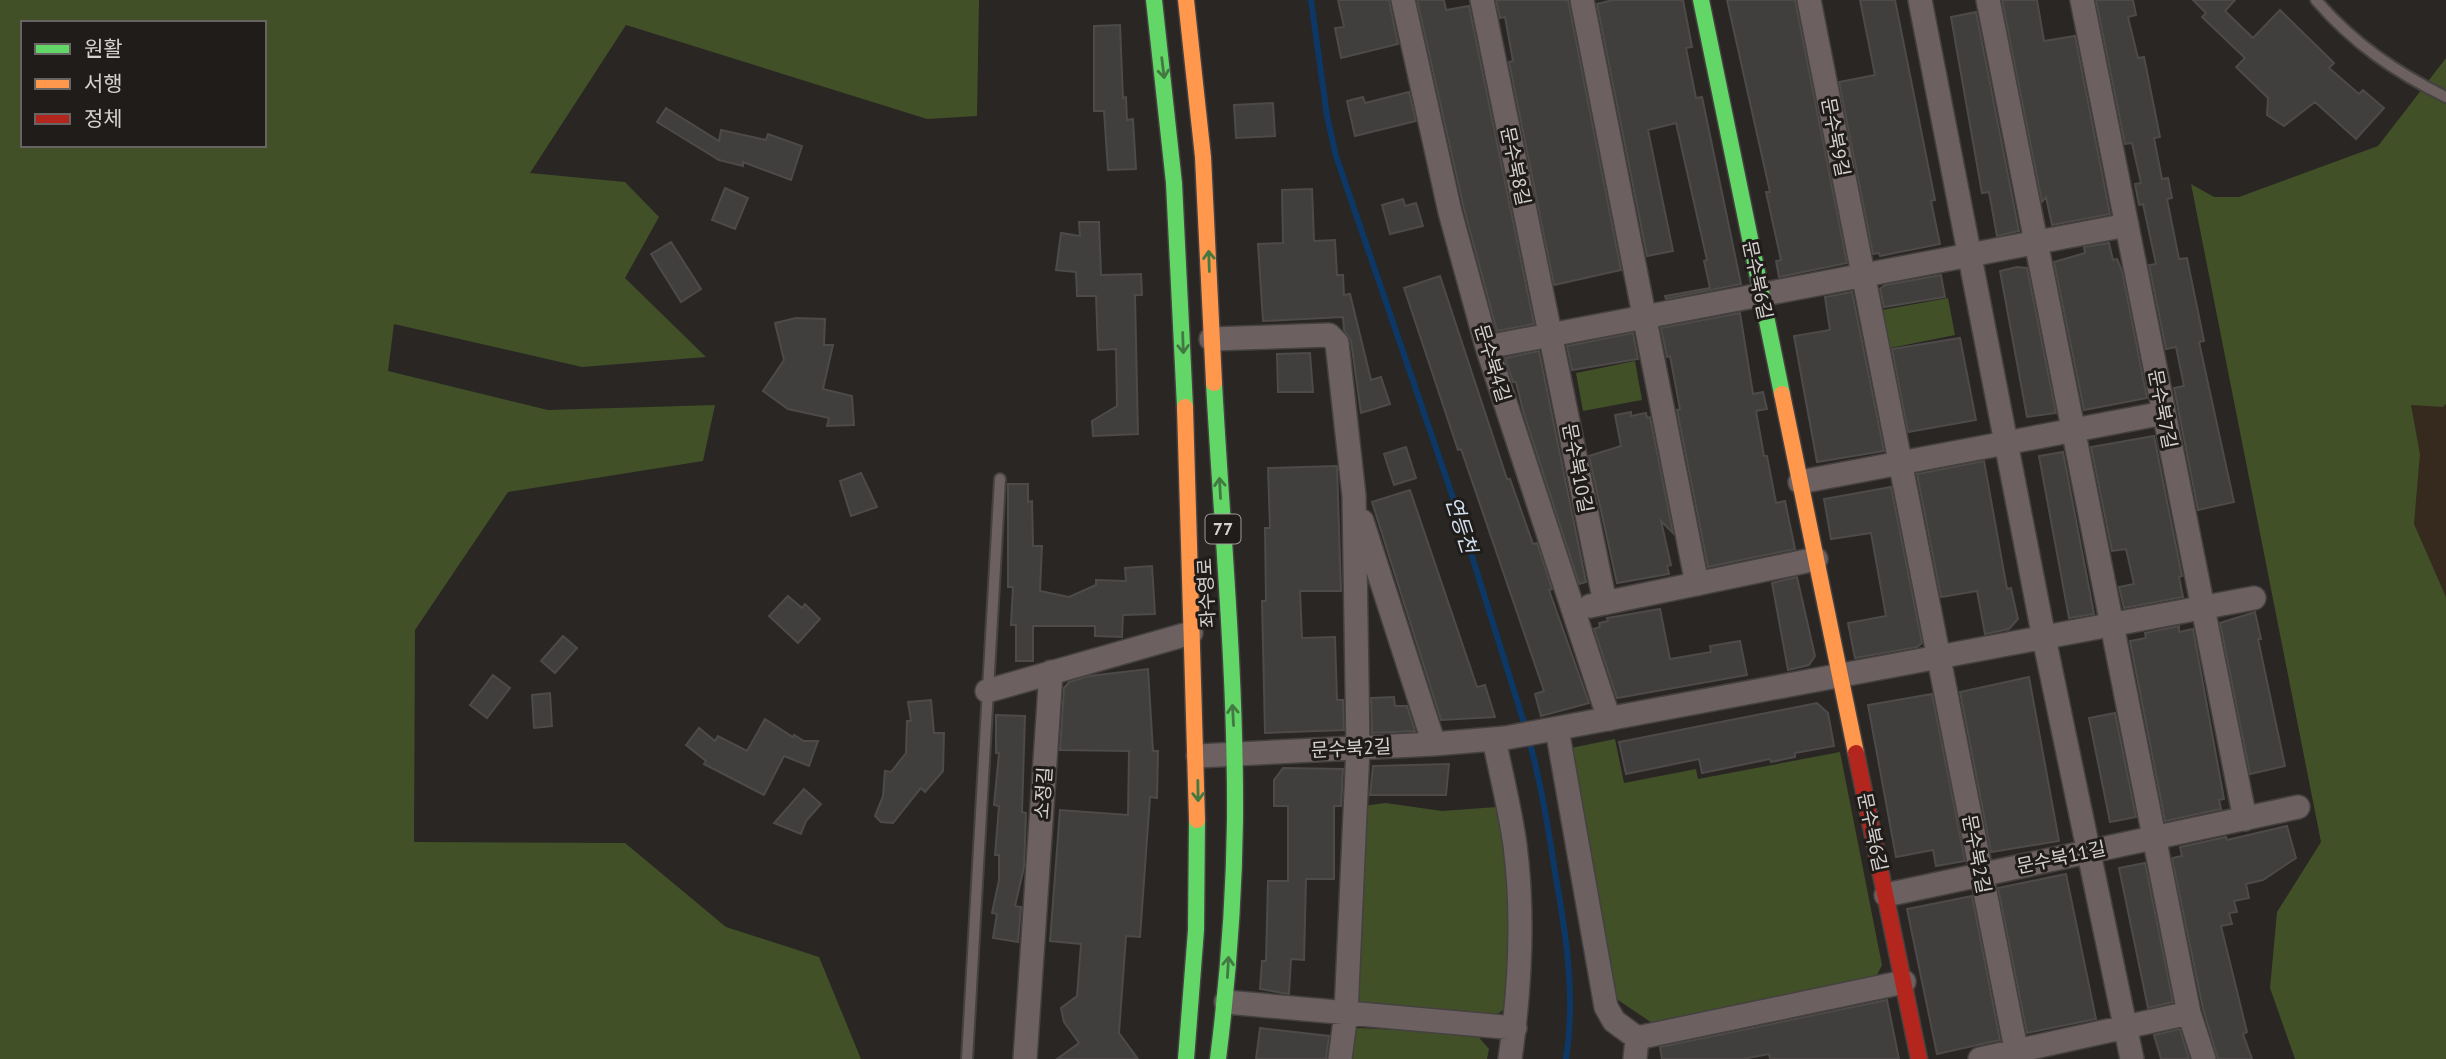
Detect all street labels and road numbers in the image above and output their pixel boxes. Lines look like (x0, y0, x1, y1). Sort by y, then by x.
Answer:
street label: 문수북9길 (1817, 95, 1855, 179)
street label: 문수북8길 (1496, 124, 1536, 208)
street label: 문수북6길 (1738, 238, 1778, 322)
street label: 문수북4길 (1470, 321, 1516, 405)
street label: 문수북7길 (2144, 367, 2182, 451)
street label: 문수북10길 (1558, 421, 1598, 515)
road number: 77 (1206, 514, 1240, 544)
street label: 좌수영로 (1192, 557, 1220, 629)
street label: 문수북2길 (1310, 734, 1392, 762)
street label: 소정길 (1029, 766, 1057, 820)
street label: 문수북6길 (1853, 790, 1893, 874)
street label: 문수북2길 (1958, 812, 1996, 896)
street label: 문수북11길 (2014, 836, 2108, 878)

